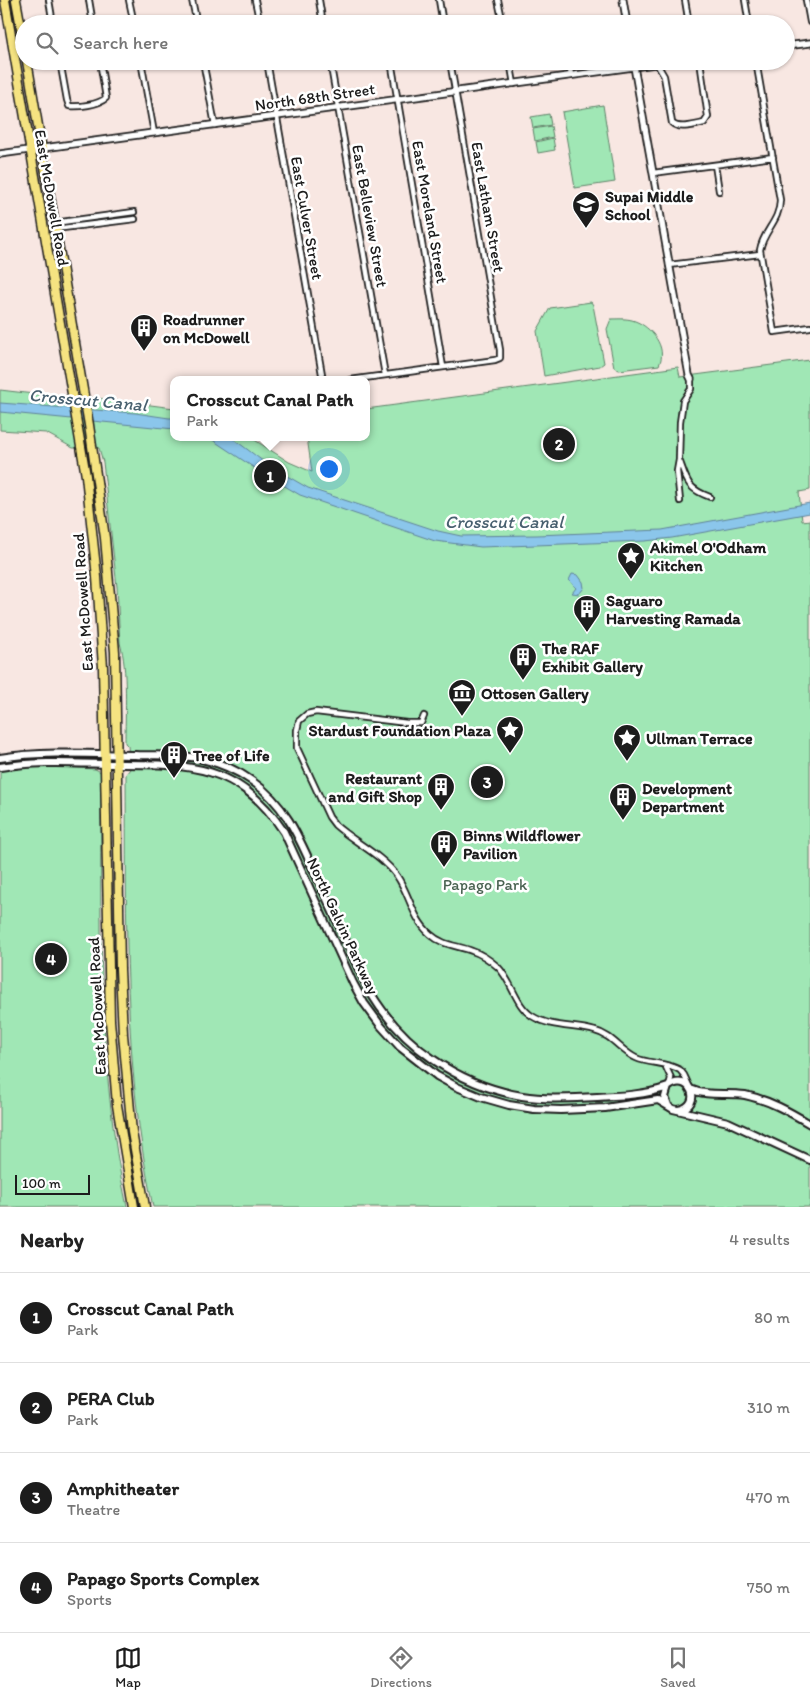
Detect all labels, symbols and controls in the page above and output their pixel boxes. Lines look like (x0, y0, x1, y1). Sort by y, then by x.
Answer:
search box (15, 15, 795, 70)
icon: search (33, 29, 61, 57)
text: Search here (73, 31, 168, 54)
street label: North 68th Street (254, 79, 376, 115)
street label: East McDowell Road (31, 128, 73, 268)
street label: East Moreland Street (408, 139, 452, 285)
street label: East Latham Street (467, 140, 509, 274)
street label: East Belleview Street (348, 143, 392, 289)
street label: East Culver Street (287, 155, 327, 281)
place label: Supai Middle School (605, 187, 694, 224)
school or university icon: Supai Middle School (571, 190, 601, 229)
place label: Roadrunner on McDowell (163, 310, 250, 347)
building icon: Roadrunner on McDowell (129, 313, 159, 352)
popup (170, 376, 370, 441)
water label: Crosscut Canal (28, 384, 150, 416)
text: Crosscut Canal Path (187, 388, 353, 411)
text: Park (187, 411, 218, 430)
pin: 2 (543, 425, 575, 463)
your location (316, 456, 342, 482)
pin: 1 (254, 457, 286, 495)
water label: Crosscut Canal (445, 511, 565, 533)
street label: East McDowell Road (69, 532, 97, 672)
place label: Akimel O'Odham Kitchen (649, 538, 767, 575)
place icon: Akimel O'Odham Kitchen (616, 541, 646, 580)
place label: Saguaro Harvesting Ramada (606, 591, 741, 629)
building icon: Saguaro Harvesting Ramada (572, 594, 602, 633)
place label: The RAF Exhibit Gallery (541, 639, 643, 677)
building icon: The RAF Exhibit Gallery (508, 642, 538, 681)
museum icon: Ottosen Gallery (447, 678, 477, 717)
place label: Ottosen Gallery (481, 684, 589, 704)
place icon: Stardust Foundation Plaza (495, 715, 525, 754)
place label: Stardust Foundation Plaza (308, 721, 492, 740)
place icon: Ullman Terrace (612, 723, 642, 762)
place label: Ullman Terrace (646, 729, 753, 748)
building icon: Tree of Life (159, 740, 189, 779)
place label: Tree of Life (192, 746, 270, 765)
pin: 3 (471, 763, 503, 801)
place label: Restaurant and Gift Shop (328, 769, 422, 807)
building icon: Restaurant and Gift Shop (426, 772, 456, 811)
place label: Development Department (642, 779, 732, 817)
building icon: Development Department (608, 782, 638, 821)
place label: Binns Wildflower Pavilion (463, 826, 581, 863)
building icon: Binns Wildflower Pavilion (429, 829, 459, 868)
street label: North Galvin Parkway (303, 855, 383, 998)
park label: Papago Park (443, 875, 528, 894)
street label: East McDowell Road (84, 936, 110, 1076)
pin: 4 (35, 940, 67, 978)
scale bar (15, 1172, 90, 1195)
text: 100 m (22, 1175, 61, 1192)
text: Nearby (20, 1227, 84, 1252)
text: 4 results (729, 1230, 790, 1249)
text: Crosscut Canal Path (67, 1297, 234, 1320)
text: 1 (32, 1308, 40, 1327)
text: 80 m (754, 1308, 790, 1327)
text: Park (67, 1320, 98, 1339)
text: PERA Club (67, 1387, 155, 1410)
text: 2 (32, 1398, 40, 1417)
text: 310 m (747, 1398, 790, 1417)
text: Park (67, 1410, 98, 1429)
text: Amphitheater (67, 1477, 179, 1500)
text: 3 (32, 1488, 40, 1507)
text: 470 m (746, 1488, 790, 1507)
text: Theatre (67, 1500, 120, 1519)
text: Papago Sports Complex (67, 1567, 259, 1590)
text: 4 (31, 1578, 41, 1597)
text: 750 m (747, 1578, 790, 1597)
text: Sports (67, 1590, 112, 1609)
tab: Map (114, 1644, 142, 1691)
tab: Directions (370, 1644, 432, 1691)
tab: Saved (660, 1644, 696, 1691)

